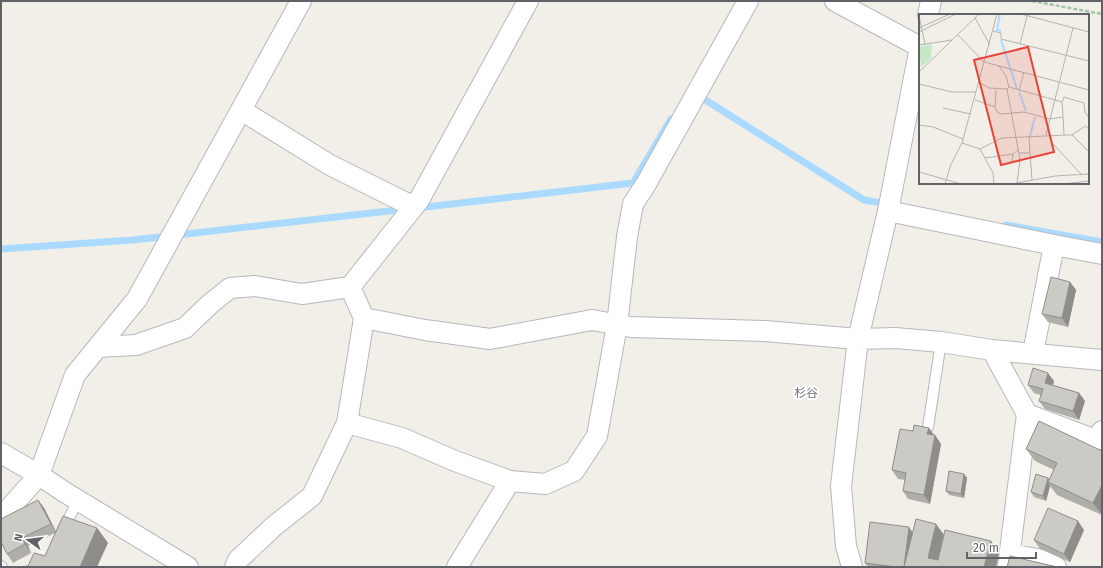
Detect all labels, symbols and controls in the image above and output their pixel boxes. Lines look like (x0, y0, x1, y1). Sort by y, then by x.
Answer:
inset map (919, 14, 1089, 184)
district label: 杉谷 (794, 386, 818, 400)
north arrow (8, 520, 48, 560)
text: N (12, 533, 26, 543)
scale bar (967, 534, 1036, 560)
text: 20 m (973, 541, 999, 555)

